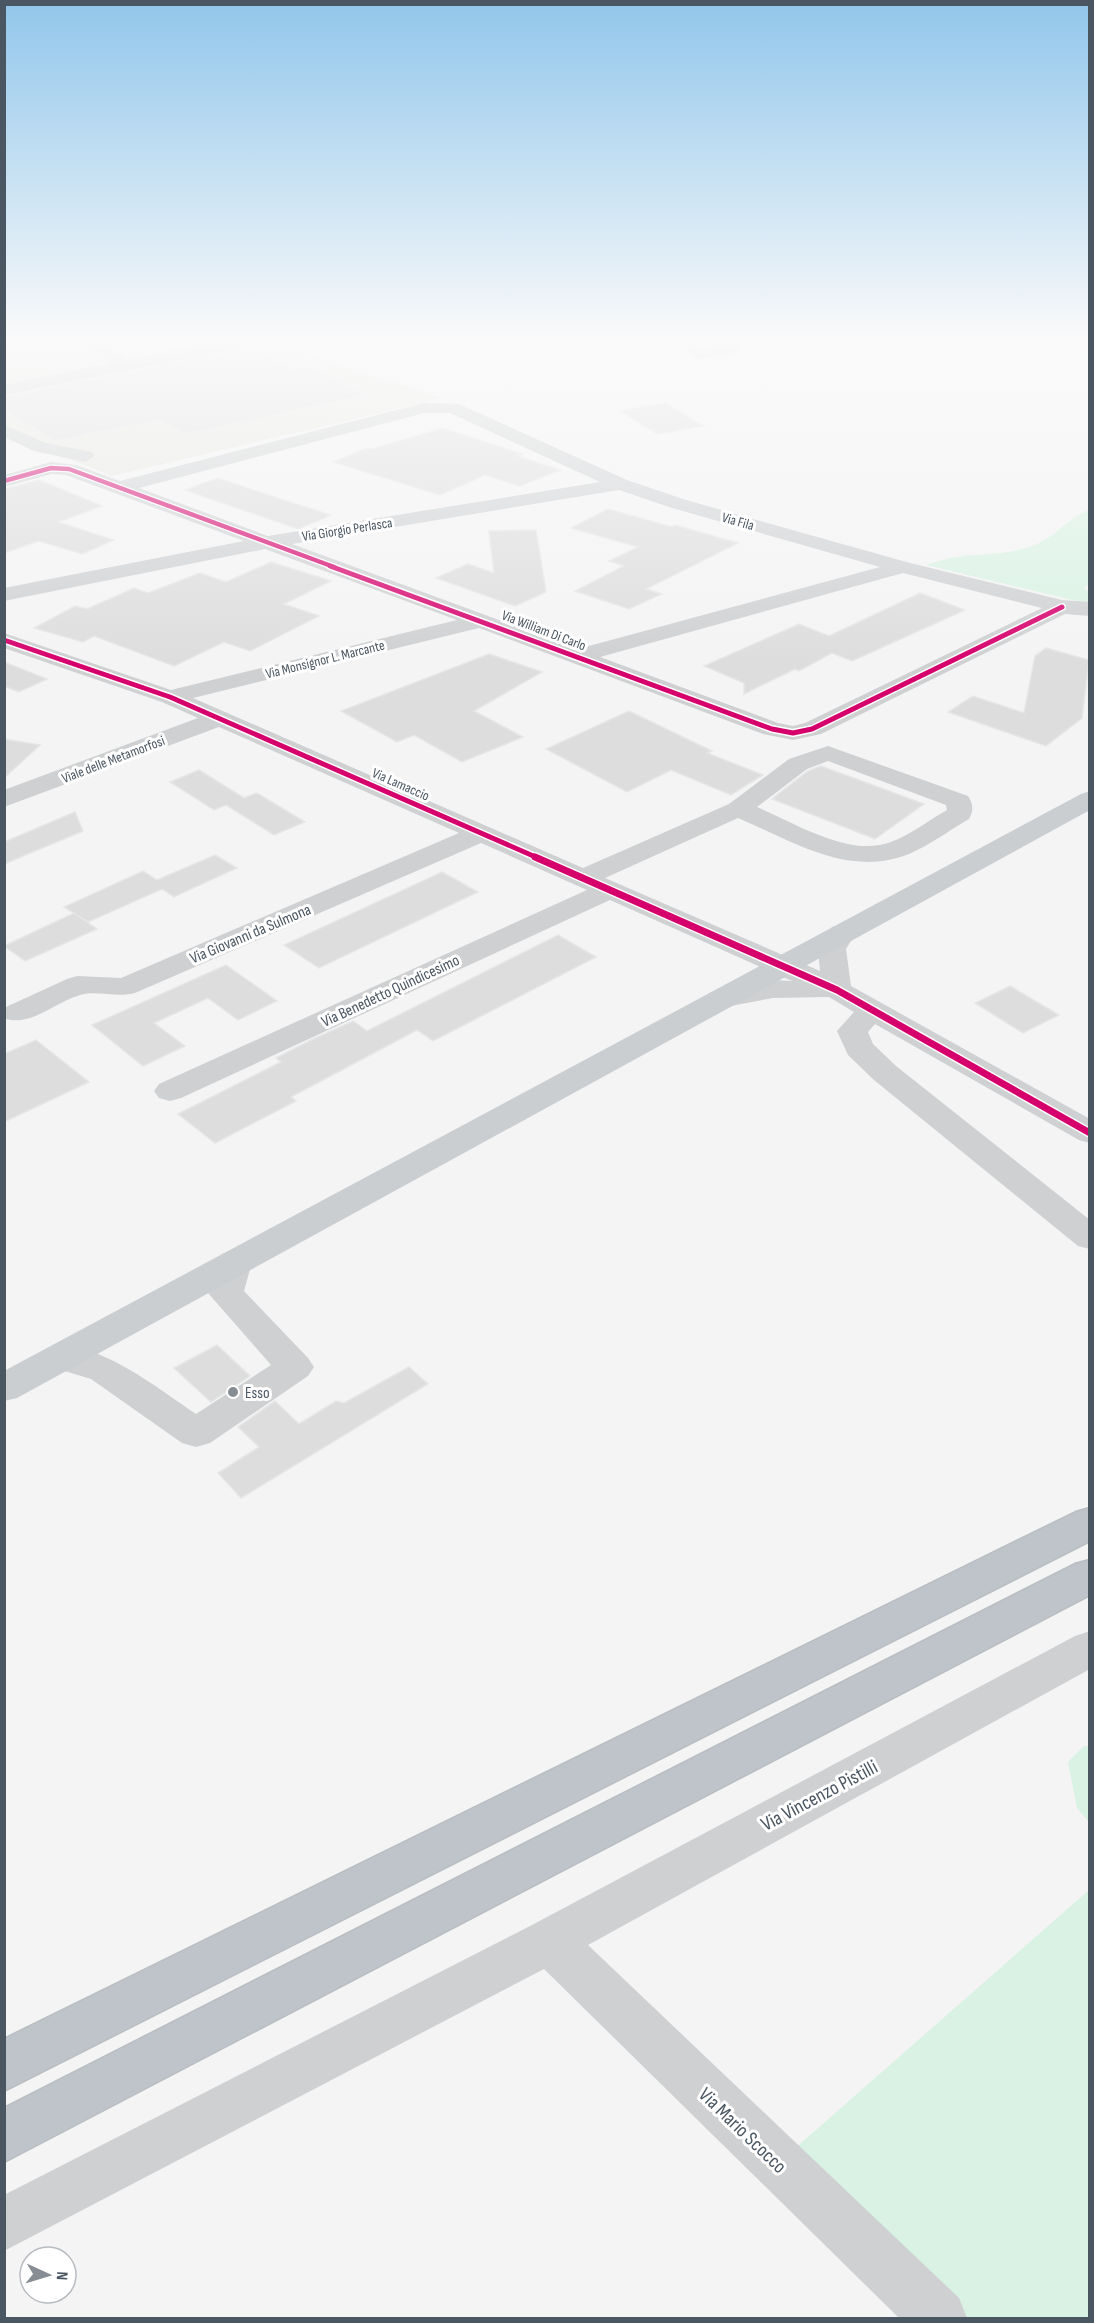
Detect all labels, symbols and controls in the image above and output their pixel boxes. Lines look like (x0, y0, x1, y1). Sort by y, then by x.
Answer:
street label: Via Fila (720, 509, 756, 534)
street label: Via Giorgio Perlasca (301, 514, 393, 545)
street label: Via William Di Carlo (499, 607, 589, 654)
street label: Via Monsignor L. Marcante (264, 636, 386, 683)
street label: Viale delle Metamorfosi (59, 732, 167, 787)
street label: Via Lamaccio (369, 764, 432, 805)
street label: Via Giovanni da Sulmona (187, 900, 314, 968)
street label: Via Benedetto Quindicesimo (319, 951, 463, 1032)
place label: Esso (245, 1384, 270, 1403)
marker: Esso (226, 1385, 240, 1399)
street label: Via Vincenzo Pistilli (757, 1755, 882, 1837)
street label: Via Mario Scocco (693, 2083, 791, 2179)
north arrow (18, 2245, 78, 2305)
text: N (52, 2271, 71, 2281)

